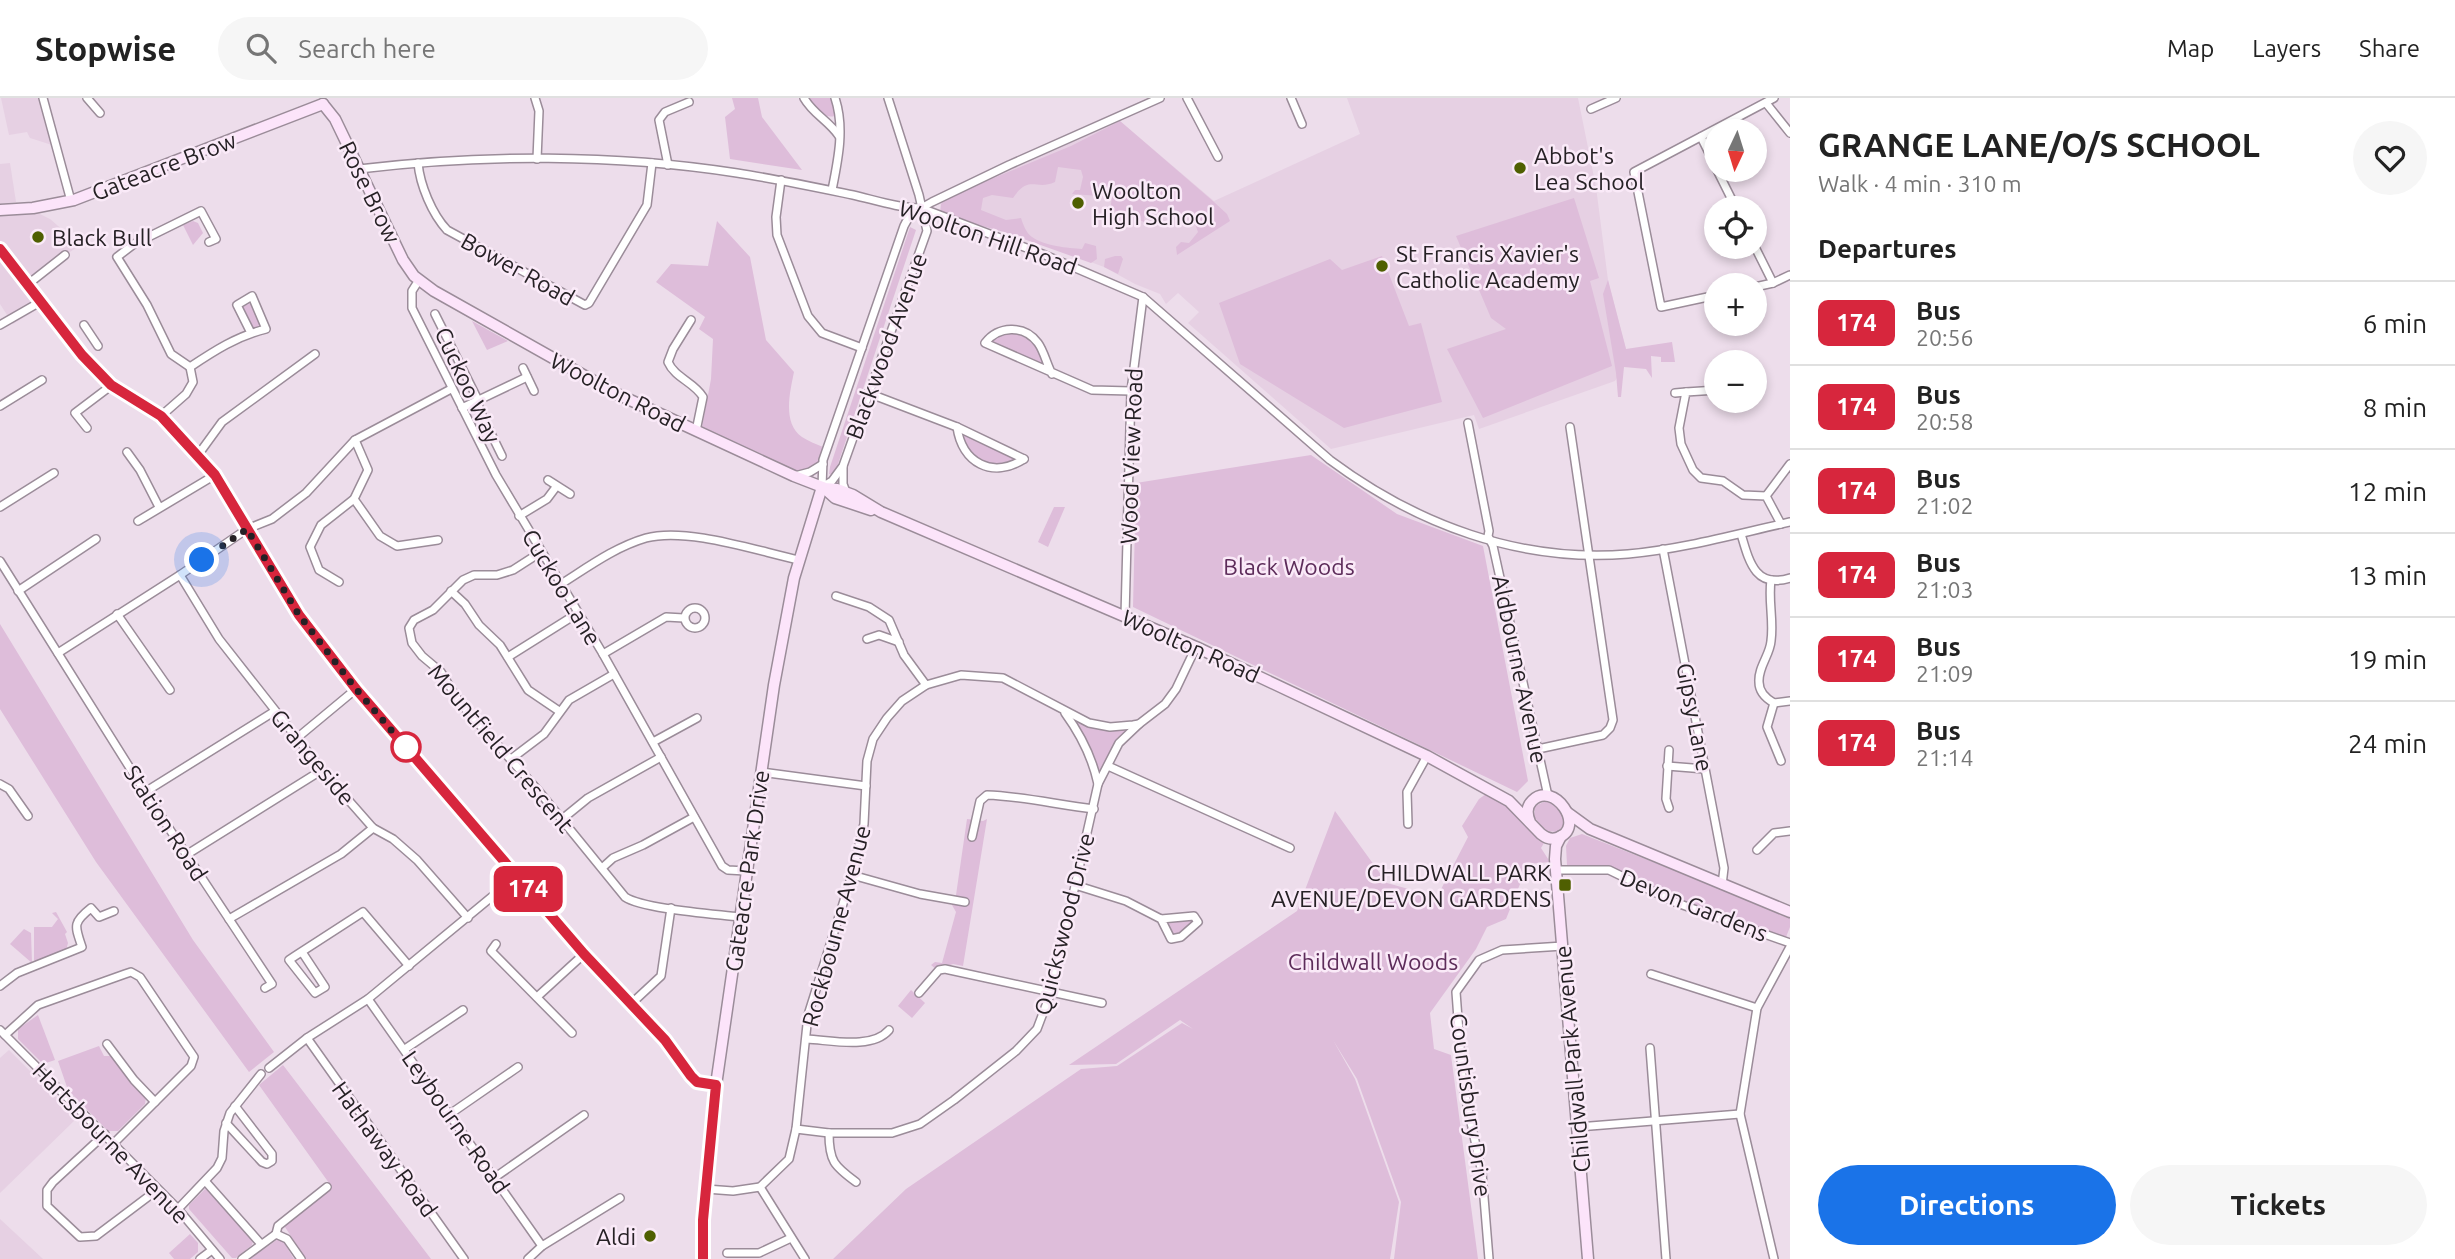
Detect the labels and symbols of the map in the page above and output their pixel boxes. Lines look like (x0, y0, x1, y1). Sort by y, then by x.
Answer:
north arrow (1704, 119, 1768, 182)
street label: Gateacre Brow (88, 127, 240, 205)
street label: Rose Brow (335, 137, 405, 247)
place label: Abbot's Lea School (1534, 143, 1644, 194)
marker: Abbot's Lea School (1512, 160, 1528, 176)
place label: Woolton High School (1092, 178, 1214, 229)
street label: Woolton Hill Road (896, 195, 1080, 279)
marker: Woolton High School (1070, 195, 1086, 211)
place label: Black Bull (52, 225, 152, 250)
street label: Bower Road (457, 228, 579, 310)
marker: Black Bull (30, 229, 46, 245)
place label: St Francis Xavier's Catholic Academy (1396, 241, 1580, 292)
street label: Blackwood Avenue (841, 250, 931, 442)
marker: St Francis Xavier's Catholic Academy (1374, 258, 1390, 274)
street label: Cuckoo Way (430, 323, 506, 447)
street label: Woolton Road (547, 347, 689, 437)
street label: Wood View Road (1115, 367, 1147, 545)
street label: Cuckoo Lane (518, 525, 606, 649)
your location (184, 542, 219, 577)
park label: Black Woods (1223, 554, 1355, 579)
street label: Aldbourne Avenue (1488, 573, 1552, 765)
street label: Woolton Road (1118, 605, 1264, 687)
street label: Mountfield Crescent (423, 659, 579, 837)
street label: Gipsy Lane (1672, 661, 1718, 773)
street label: Grangeside (266, 704, 360, 810)
unlabelled marker (391, 732, 421, 762)
street label: Station Road (119, 761, 213, 885)
street label: Gateacre Park Drive (720, 769, 774, 973)
street label: Rockbourne Avenue (797, 823, 875, 1029)
street label: Quickswood Drive (1029, 830, 1099, 1018)
place label: CHILDWALL PARK AVENUE/DEVON GARDENS (1271, 860, 1551, 911)
street label: Devon Gardens (1617, 864, 1771, 946)
line badge: 174 (488, 866, 568, 912)
marker: CHILDWALL PARK AVENUE/DEVON GARDENS (1557, 877, 1573, 893)
street label: Childwall Park Avenue (1550, 944, 1594, 1174)
park label: Childwall Woods (1288, 949, 1458, 974)
street label: Countisbury Drive (1446, 1012, 1496, 1198)
street label: Leybourne Road (397, 1046, 515, 1198)
street label: Hartsbourne Avenue (28, 1058, 194, 1228)
street label: Hathaway Road (328, 1077, 442, 1221)
place label: Aldi (596, 1224, 636, 1249)
marker: Aldi (642, 1228, 658, 1244)

